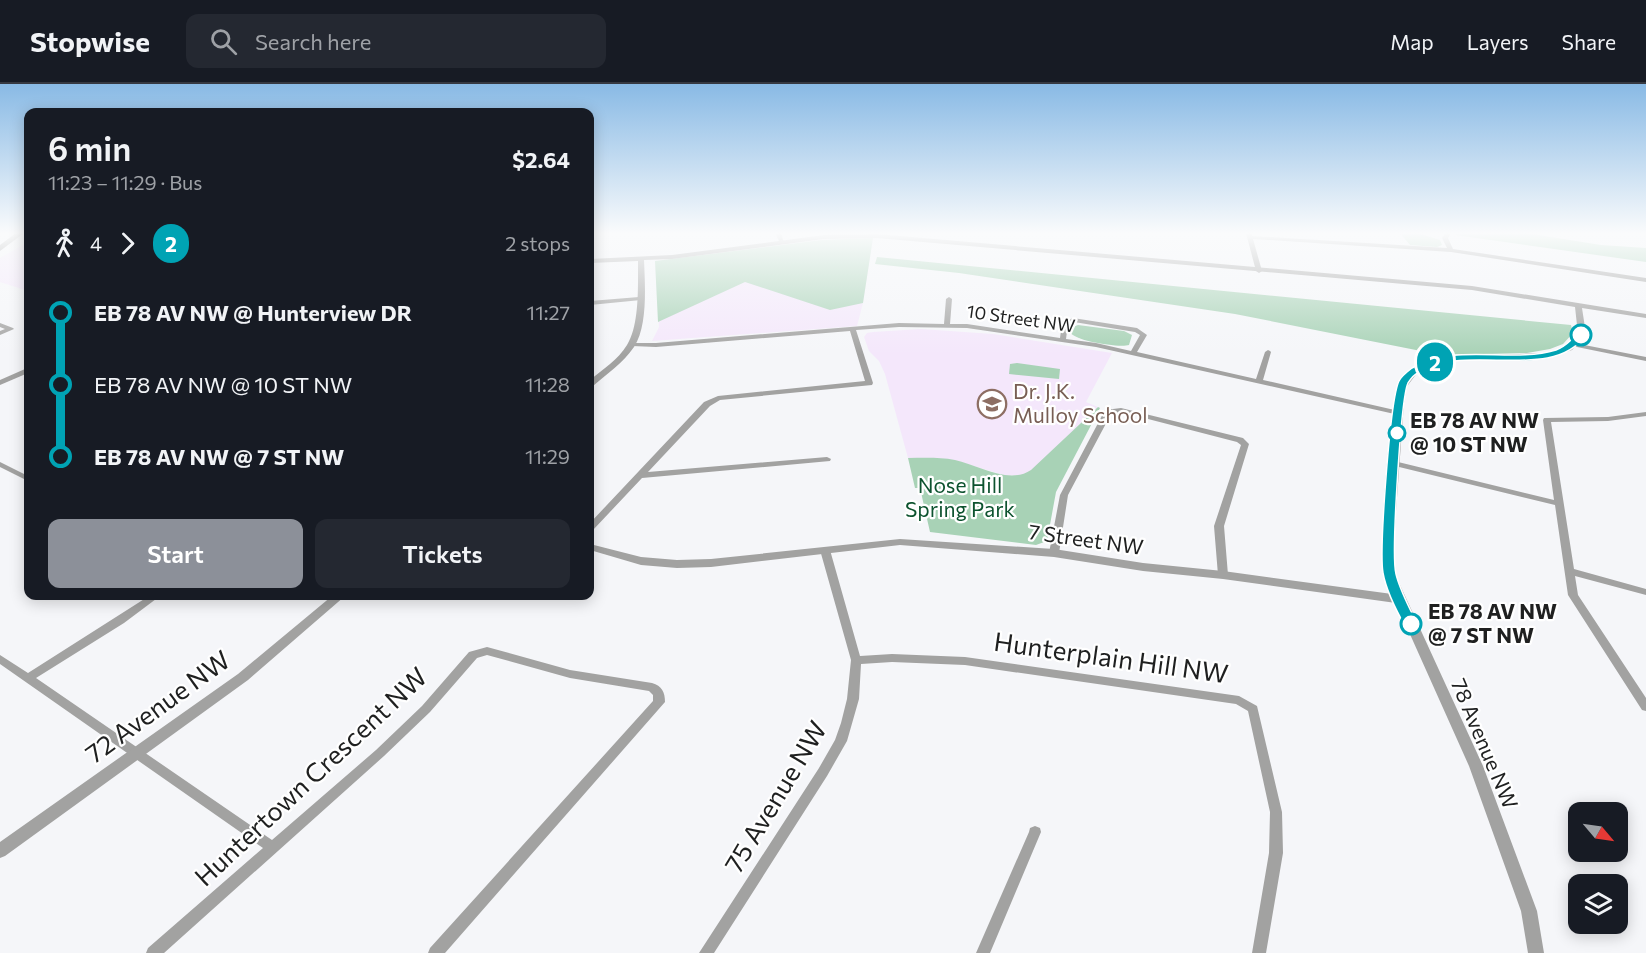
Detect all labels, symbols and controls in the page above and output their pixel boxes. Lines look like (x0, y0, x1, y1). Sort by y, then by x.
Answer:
search box (186, 14, 606, 68)
text: Stopwise (30, 24, 150, 58)
icon: search (207, 25, 240, 58)
text: Search here (255, 28, 371, 55)
text: Map (1390, 29, 1434, 54)
text: Layers (1467, 29, 1529, 54)
text: Share (1562, 29, 1616, 54)
text: 6 min (48, 127, 131, 168)
text: $2.64 (512, 146, 570, 173)
text: 11:23 – 11:29 · Bus (48, 170, 202, 194)
icon: walk (48, 227, 81, 260)
icon: forward (111, 227, 144, 260)
text: 4 (90, 231, 102, 255)
text: 2 (165, 231, 177, 256)
text: 2 stops (505, 231, 570, 255)
text: EB 78 AV NW @ Hunterview DR (94, 299, 412, 326)
text: 11:27 (527, 300, 570, 324)
street label: 10 Street NW (966, 300, 1077, 336)
unlabelled marker (1570, 324, 1592, 346)
line badge: 2 (1416, 342, 1454, 382)
text: 2 (1429, 350, 1441, 375)
text: EB 78 AV NW @ 10 ST NW (94, 371, 352, 398)
text: 11:28 (525, 372, 570, 396)
place label: Dr. J.K. Mulloy School (1013, 378, 1148, 427)
school or university icon: Dr. J.K. Mulloy School (976, 388, 1008, 420)
place label: EB 78 AV NW @ 10 ST NW (1410, 407, 1539, 456)
marker: EB 78 AV NW @ 10 ST NW (1388, 424, 1406, 442)
text: EB 78 AV NW @ 7 ST NW (94, 443, 344, 470)
text: 11:29 (525, 444, 570, 468)
park label: Nose Hill Spring Park (905, 472, 1015, 521)
street label: 7 Street NW (1027, 518, 1145, 559)
button: Start (48, 519, 303, 588)
button: Tickets (315, 519, 570, 588)
place label: EB 78 AV NW @ 7 ST NW (1428, 598, 1557, 647)
marker: EB 78 AV NW @ 7 ST NW (1400, 613, 1422, 635)
street label: Hunterplain Hill NW (992, 625, 1230, 688)
street label: 72 Avenue NW (79, 643, 235, 769)
street label: Huntertown Crescent NW (187, 660, 433, 892)
street label: 78 Avenue NW (1447, 675, 1524, 812)
street label: 75 Avenue NW (717, 715, 832, 878)
north arrow (1568, 802, 1628, 862)
map controls (1568, 802, 1628, 934)
button: layers (1568, 874, 1628, 934)

